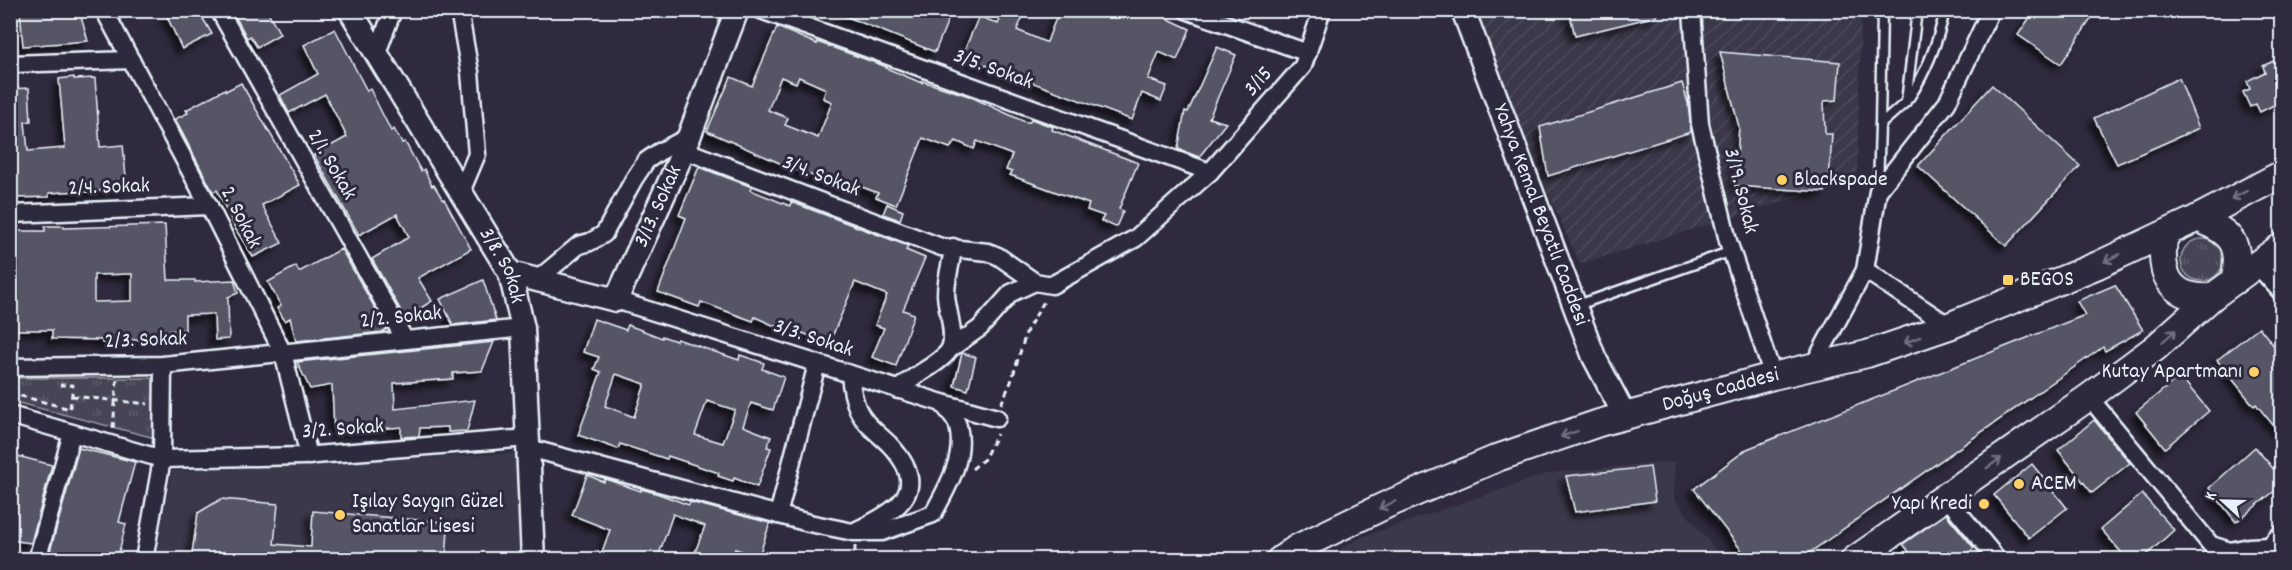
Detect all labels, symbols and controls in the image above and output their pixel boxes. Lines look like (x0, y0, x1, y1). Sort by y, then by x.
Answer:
street label: 3/5. Sokak (949, 41, 1037, 99)
street label: 3/15 (1237, 60, 1281, 104)
street label: Yahya Kemal Beyatlı Caddesi (1484, 99, 1596, 330)
street label: 2/1. Sokak (298, 124, 364, 206)
street label: 3/19. Sokak (1714, 145, 1766, 237)
street label: 3/4. Sokak (777, 148, 865, 206)
street label: 3/13. Sokak (626, 160, 691, 253)
place label: Blackspade (1794, 165, 1888, 196)
street label: 2/4. Sokak (68, 171, 150, 205)
marker: Blackspade (1775, 173, 1789, 187)
street label: 2. Sokak (211, 181, 269, 255)
one-way arrow (2231, 190, 2249, 201)
street label: 3/8. Sokak (470, 222, 532, 307)
one-way arrow (2104, 253, 2122, 265)
place label: BEGOS (2020, 265, 2074, 296)
marker: BEGOS (2001, 273, 2015, 287)
street label: 2/2. Sokak (359, 298, 443, 338)
street label: 3/3. Sokak (769, 312, 857, 366)
street label: 2/3. Sokak (104, 324, 188, 358)
one-way arrow (2161, 329, 2176, 343)
one-way arrow (1904, 335, 1922, 346)
place label: Kutay Apartmanı (2102, 357, 2242, 388)
street label: Doğuş Caddesi (1659, 360, 1782, 421)
marker: Kutay Apartmanı (2247, 365, 2261, 379)
street label: 3/2. Sokak (301, 412, 385, 448)
one-way arrow (1560, 429, 1579, 440)
one-way arrow (1985, 457, 2002, 469)
place label: ACEM (2031, 469, 2077, 500)
north arrow (2193, 471, 2253, 531)
marker: ACEM (2012, 477, 2026, 491)
place label: Işılay Saygın Güzel Sanatlar Lisesi (352, 487, 504, 543)
text: K (2199, 488, 2224, 504)
place label: Yapı Kredi (1892, 489, 1972, 520)
marker: Yapı Kredi (1977, 497, 1991, 511)
one-way arrow (1379, 499, 1397, 511)
marker: Işılay Saygın Güzel Sanatlar Lisesi (333, 508, 347, 522)

